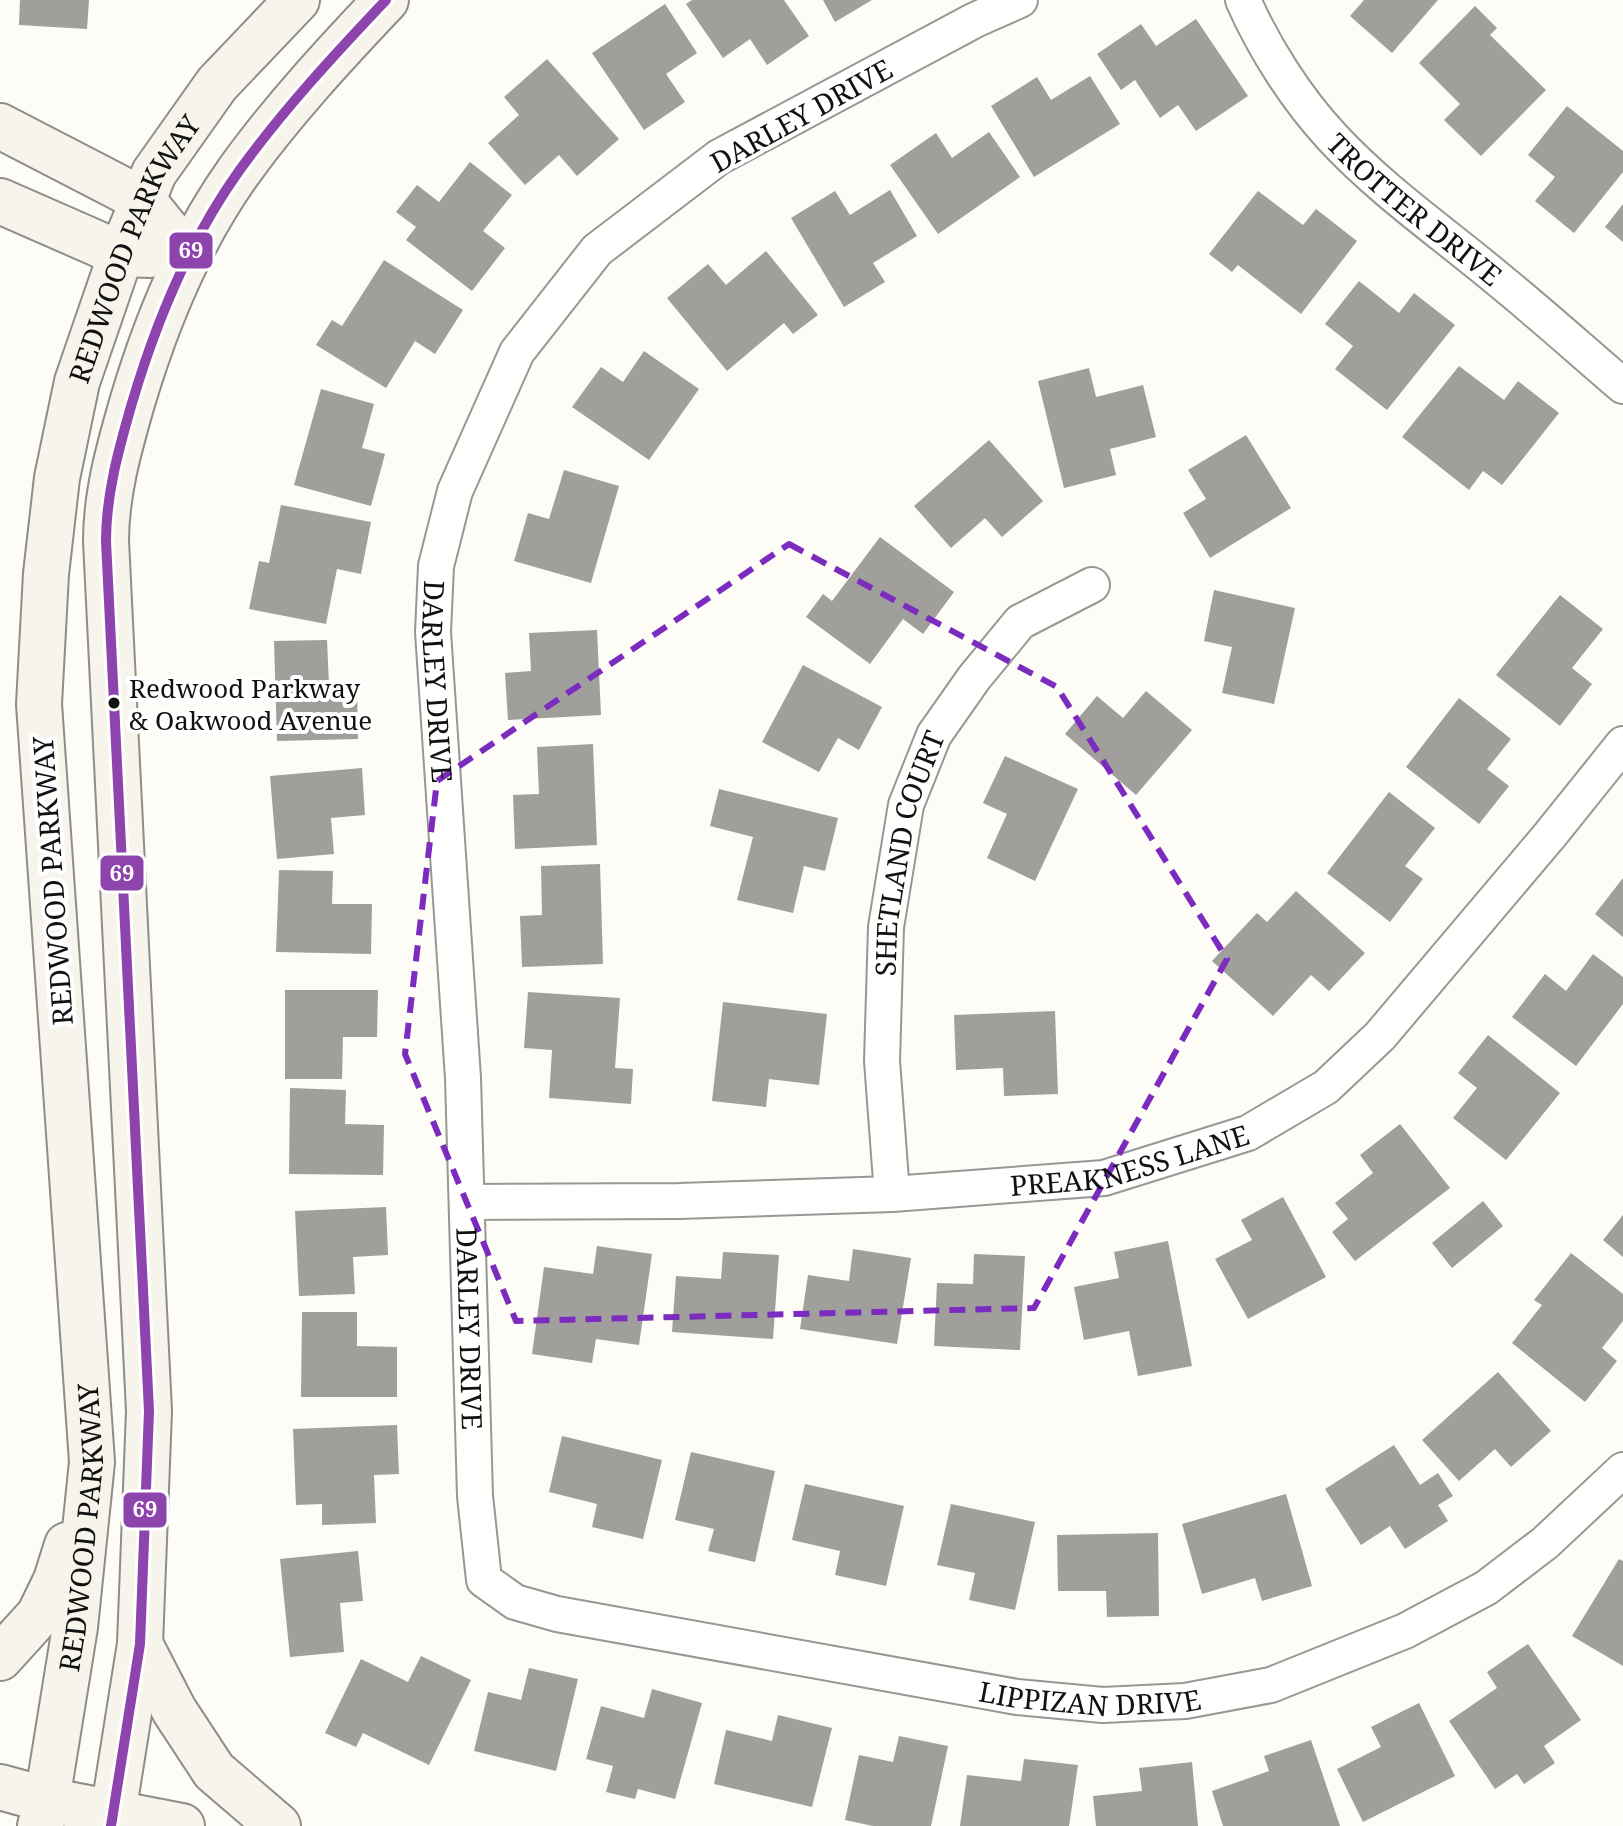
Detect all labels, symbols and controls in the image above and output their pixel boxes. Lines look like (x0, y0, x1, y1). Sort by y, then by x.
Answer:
street label: DARLEY DRIVE (703, 49, 899, 181)
street label: REDWOOD PARKWAY (59, 107, 209, 388)
street label: TROTTER DRIVE (1319, 125, 1510, 294)
line badge: 69 (168, 231, 214, 270)
text: 69 (179, 234, 203, 264)
street label: DARLEY DRIVE (414, 580, 462, 784)
place label: Redwood Parkway & Oakwood Avenue (129, 670, 372, 738)
marker: Redwood Parkway & Oakwood Avenue (106, 695, 122, 711)
street label: SHETLAND COURT (866, 725, 953, 977)
street label: REDWOOD PARKWAY (23, 735, 81, 1027)
line badge: 69 (99, 854, 145, 892)
text: 69 (110, 857, 134, 887)
street label: PREAKNESS LANE (1009, 1115, 1253, 1204)
street label: DARLEY DRIVE (448, 1227, 492, 1430)
street label: REDWOOD PARKWAY (49, 1382, 111, 1674)
line badge: 69 (122, 1491, 168, 1529)
text: 69 (133, 1493, 157, 1523)
street label: LIPPIZAN DRIVE (976, 1672, 1204, 1724)

